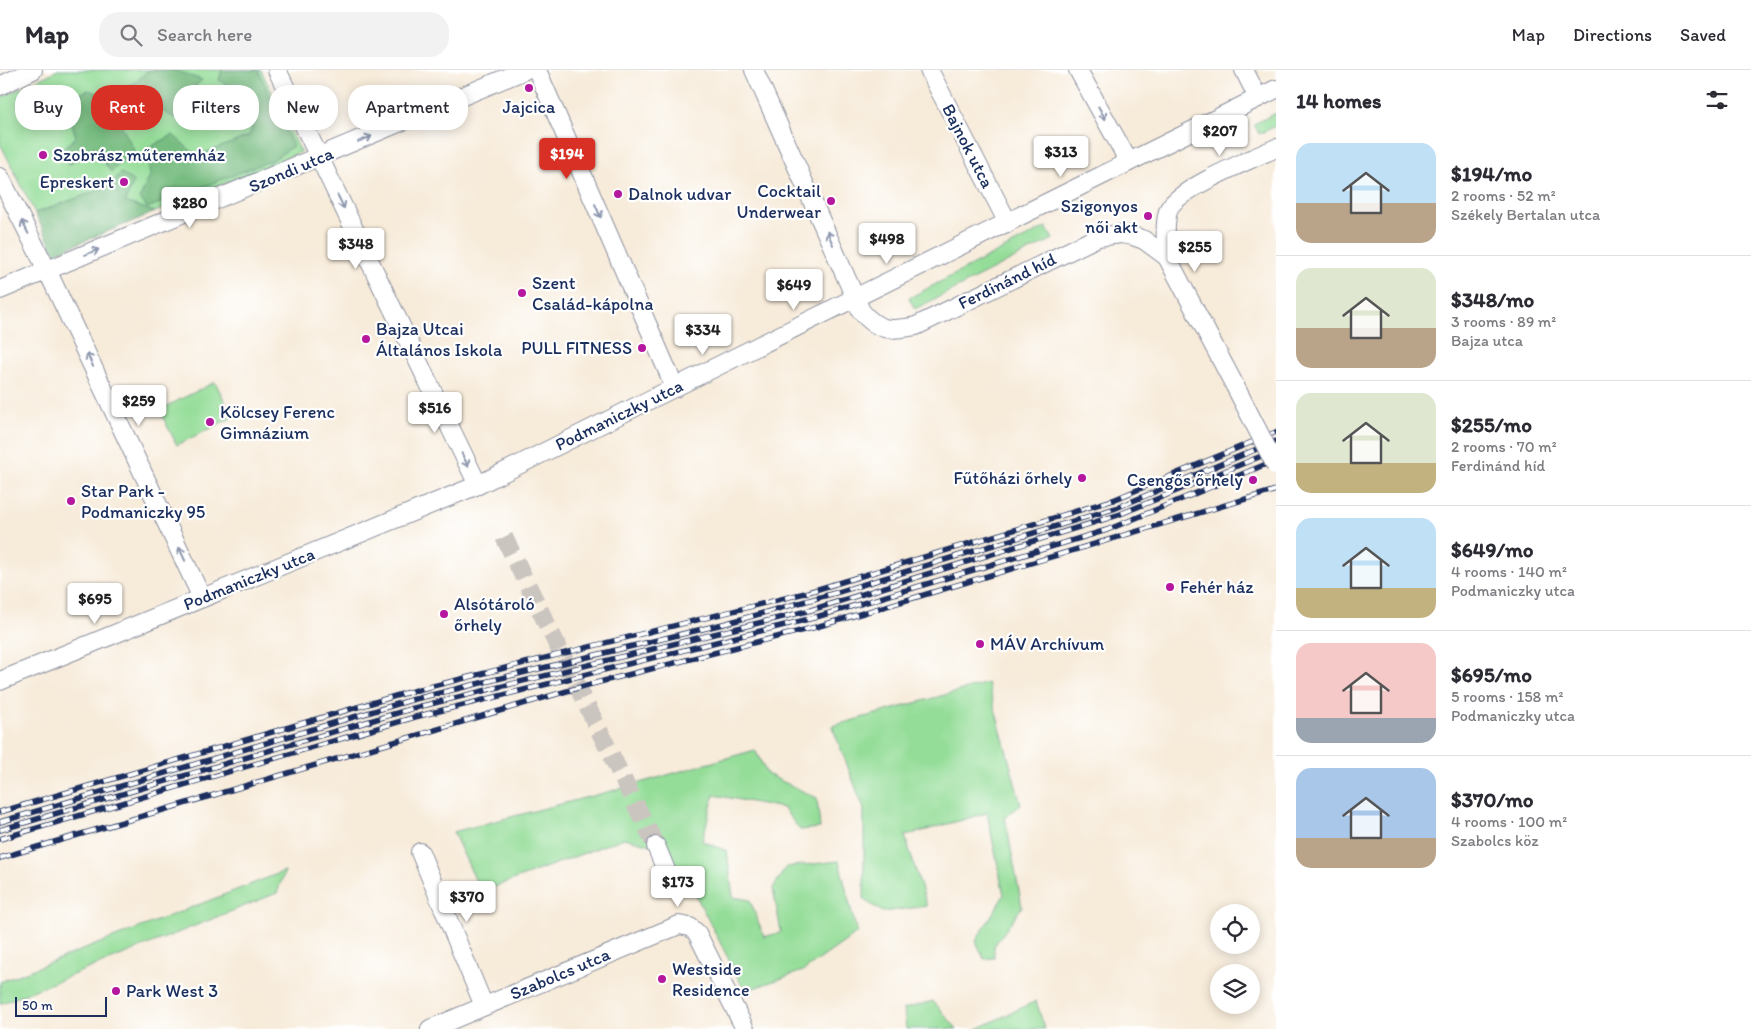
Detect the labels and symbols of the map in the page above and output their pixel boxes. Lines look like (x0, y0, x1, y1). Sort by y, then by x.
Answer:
marker: Jajcica (523, 82, 535, 94)
place label: Jajcica (503, 96, 556, 118)
street label: Bajnok utca (937, 100, 999, 192)
one-way arrow (1098, 105, 1107, 120)
pin: $207 (1190, 114, 1250, 157)
one-way arrow (357, 133, 372, 143)
pin: $313 (1031, 136, 1091, 178)
pin: $194 (537, 138, 597, 180)
street label: Szondi utca (245, 142, 337, 198)
place label: Szobrász műteremház (53, 144, 225, 166)
marker: Szobrász műteremház (37, 149, 49, 161)
place label: Epreskert (40, 171, 114, 193)
marker: Epreskert (118, 176, 130, 188)
place label: Cocktail Underwear (737, 180, 821, 223)
place label: Dalnok udvar (628, 183, 732, 205)
pin: $280 (160, 186, 220, 229)
marker: Dalnok udvar (612, 188, 624, 200)
one-way arrow (336, 194, 346, 209)
marker: Cocktail Underwear (825, 195, 837, 207)
place label: Szigonyos női akt (1061, 195, 1138, 238)
one-way arrow (594, 203, 604, 218)
marker: Szigonyos női akt (1142, 210, 1154, 222)
one-way arrow (20, 220, 29, 235)
pin: $498 (857, 222, 917, 265)
pin: $348 (326, 228, 386, 270)
pin: $255 (1165, 230, 1225, 273)
one-way arrow (824, 231, 834, 246)
one-way arrow (84, 246, 99, 256)
street label: Ferdinánd híd (954, 248, 1060, 314)
pin: $649 (764, 268, 824, 311)
place label: Szent Család-kápolna (532, 272, 653, 315)
marker: Szent Család-kápolna (516, 287, 528, 299)
pin: $334 (673, 314, 733, 356)
place label: Bajza Utcai Általános Iskola (376, 318, 503, 361)
marker: Bajza Utcai Általános Iskola (360, 333, 372, 345)
place label: PULL FITNESS (521, 337, 632, 359)
marker: PULL FITNESS (636, 342, 648, 354)
one-way arrow (84, 353, 94, 368)
street label: Podmaniczky utca (552, 374, 687, 455)
pin: $259 (109, 384, 169, 427)
pin: $516 (405, 392, 465, 434)
place label: Kölcsey Ferenc Gimnázium (220, 401, 335, 444)
marker: Kölcsey Ferenc Gimnázium (204, 416, 216, 428)
one-way arrow (461, 452, 471, 467)
place label: Fűtőházi őrhely (954, 467, 1073, 489)
place label: Csengős őrhely (1127, 469, 1244, 491)
marker: Fűtőházi őrhely (1076, 472, 1088, 484)
marker: Csengős őrhely (1247, 474, 1259, 486)
place label: Star Park - Podmaniczky 95 (81, 480, 205, 523)
marker: Star Park - Podmaniczky 95 (65, 495, 77, 507)
street label: Podmaniczky utca (180, 543, 318, 615)
one-way arrow (176, 547, 186, 562)
place label: Fehér ház (1180, 576, 1254, 598)
marker: Fehér ház (1164, 581, 1176, 593)
pin: $695 (65, 582, 125, 625)
place label: Alsótároló őrhely (454, 593, 535, 636)
marker: Alsótároló őrhely (438, 608, 450, 620)
place label: MÁV Archívum (990, 633, 1105, 655)
marker: MÁV Archívum (974, 638, 986, 650)
pin: $173 (648, 866, 708, 908)
pin: $370 (437, 880, 497, 923)
street label: Szabolcs utca (507, 943, 614, 1005)
place label: Westside Residence (672, 958, 750, 1001)
marker: Westside Residence (656, 973, 668, 985)
place label: Park West 3 (126, 980, 218, 1002)
marker: Park West 3 (110, 985, 122, 997)
scale bar (15, 994, 108, 1017)

